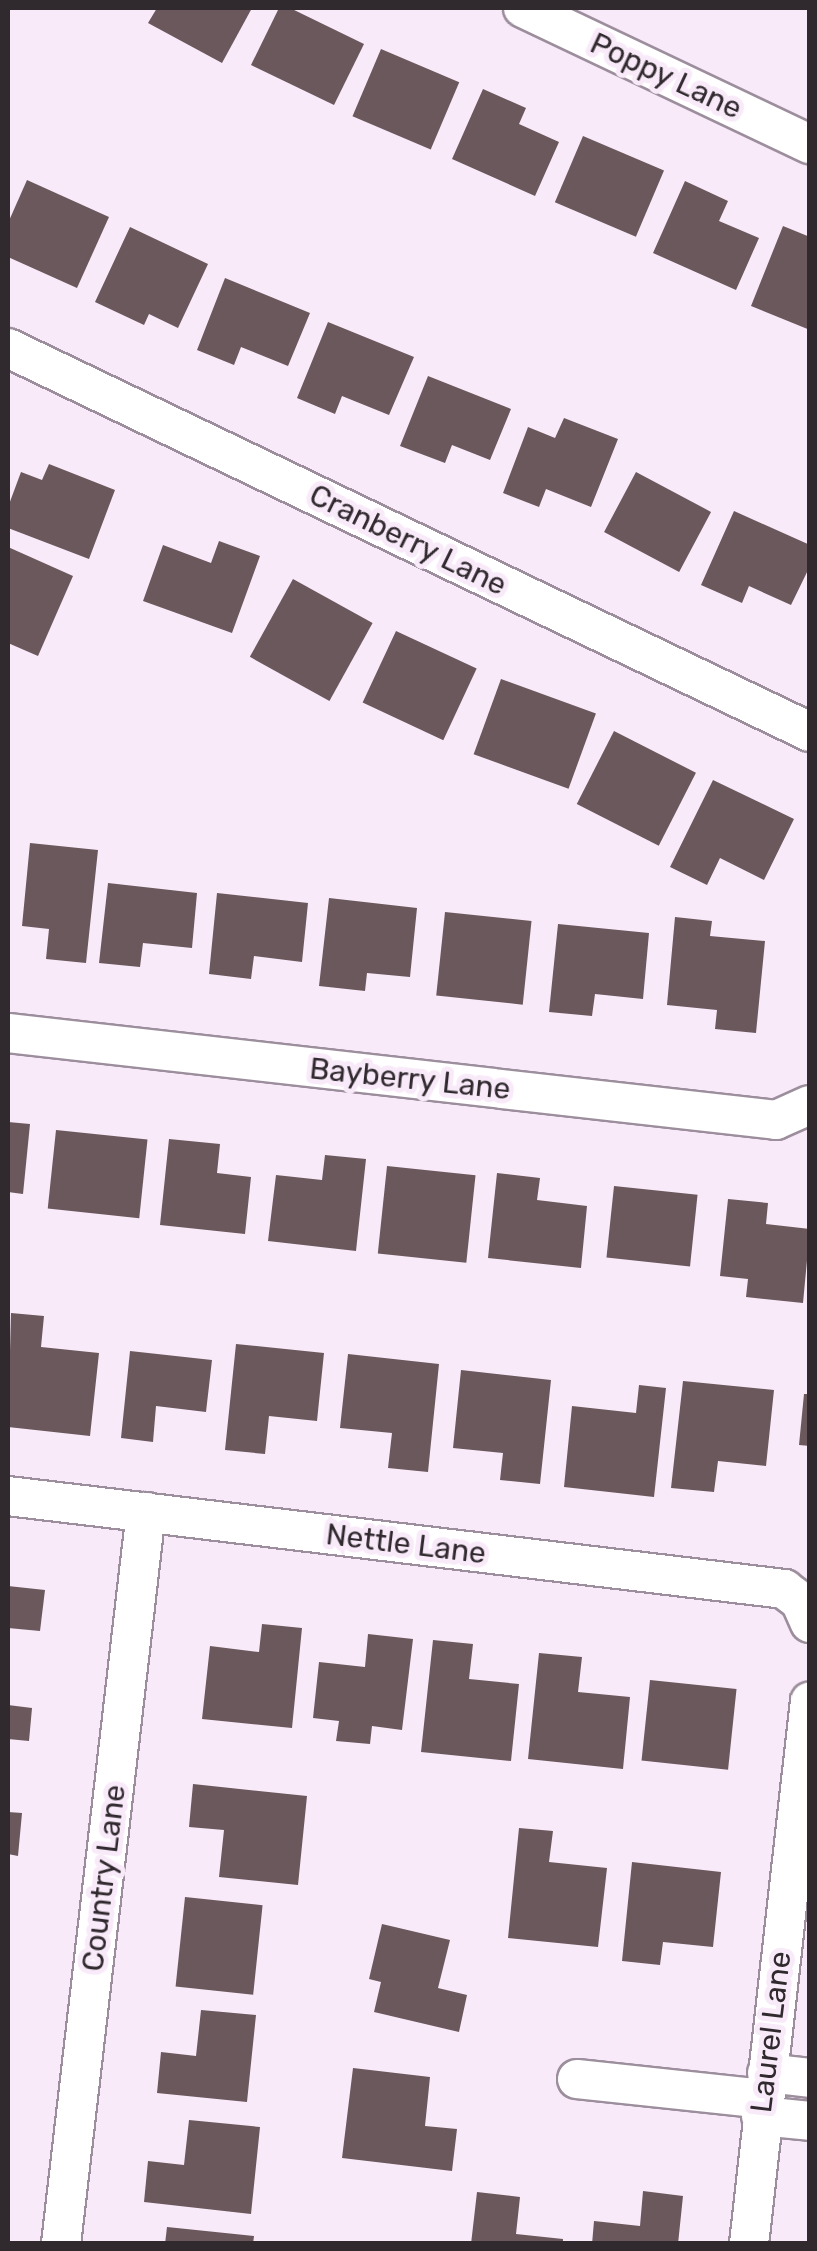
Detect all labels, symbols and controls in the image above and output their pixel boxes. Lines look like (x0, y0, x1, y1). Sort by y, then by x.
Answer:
street label: Poppy Lane (584, 25, 748, 127)
street label: Cranberry Lane (303, 477, 513, 603)
street label: Bayberry Lane (307, 1051, 513, 1107)
street label: Nettle Lane (324, 1516, 488, 1572)
street label: Country Lane (75, 1782, 133, 1974)
street label: Laurel Lane (743, 1949, 799, 2115)

